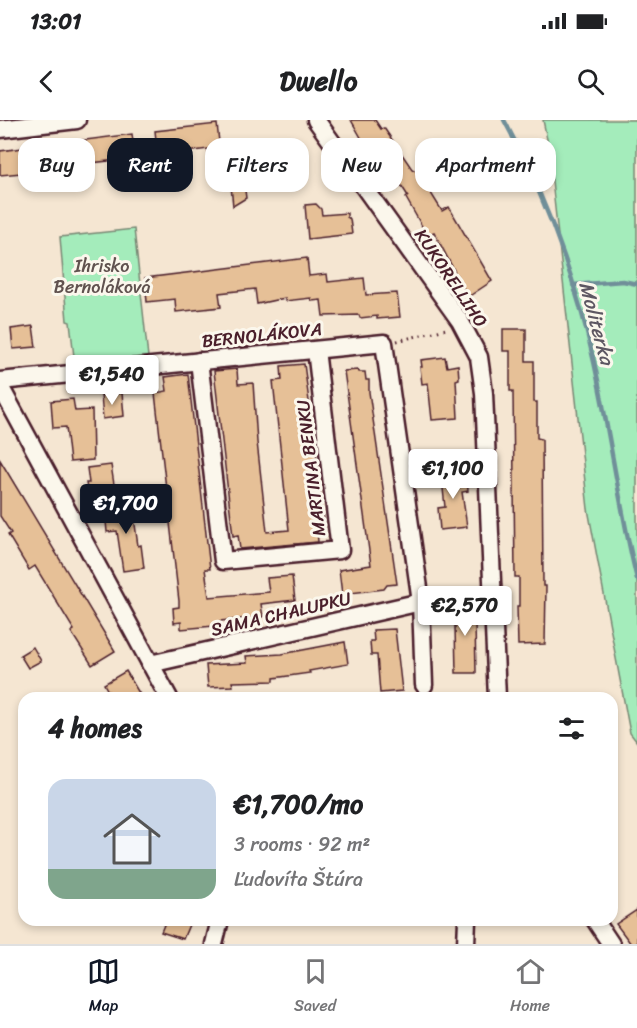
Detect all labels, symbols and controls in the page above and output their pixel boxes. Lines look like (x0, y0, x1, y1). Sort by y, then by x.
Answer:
text: 13:01 (30, 2, 82, 41)
text: Dwello (280, 57, 357, 105)
icon: back (30, 65, 63, 98)
icon: search (574, 65, 607, 98)
chip: Buy (18, 138, 95, 192)
chip: Rent (107, 138, 193, 192)
chip: Filters (205, 138, 309, 192)
chip: New (321, 138, 403, 192)
chip: Apartment (415, 138, 556, 192)
street label: KUKORELLIHO (406, 222, 496, 334)
park label: Ihrisko Bernoláková (54, 250, 150, 303)
water label: Moliterka (569, 278, 625, 371)
street label: BERNOLÁKOVA (200, 313, 324, 357)
pin: €1,540 (63, 355, 161, 406)
text: €1,540 (80, 357, 144, 392)
street label: MARTINA BENKU (287, 398, 335, 538)
pin: €1,100 (404, 449, 502, 500)
text: €1,100 (422, 451, 484, 486)
pin: €1,700 (77, 484, 175, 535)
text: €1,700 (94, 486, 158, 521)
street label: SAMA CHALUPKU (208, 582, 355, 646)
pin: €2,570 (416, 586, 514, 637)
text: €2,570 (432, 588, 498, 623)
text: 4 homes (48, 705, 142, 751)
icon: filters (555, 712, 588, 745)
text: €1,700/mo (234, 781, 363, 827)
icon: home (96, 803, 168, 875)
text: 3 rooms · 92 m² (234, 827, 370, 862)
text: Ľudovíta Štúra (234, 862, 363, 897)
tab: Map (87, 955, 120, 1020)
tab: Saved (294, 955, 336, 1020)
tab: Home (510, 955, 550, 1020)

